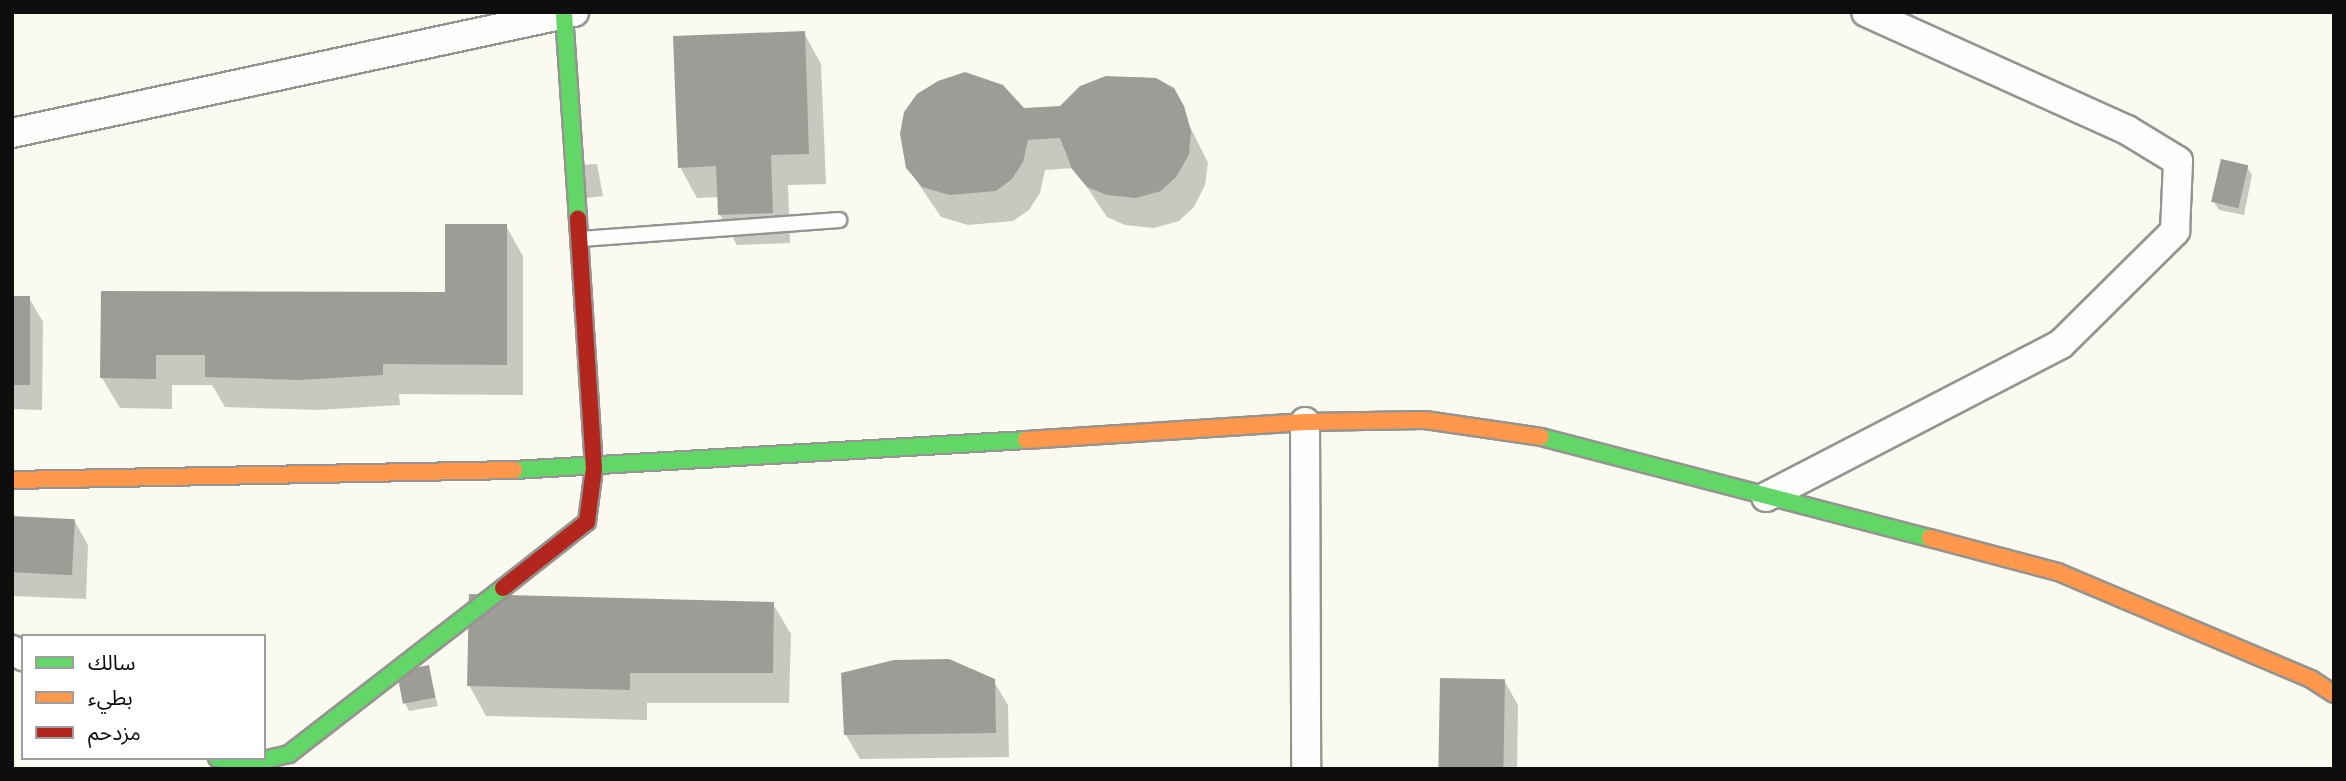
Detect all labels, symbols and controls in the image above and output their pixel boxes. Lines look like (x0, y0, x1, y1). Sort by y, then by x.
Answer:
legend (21, 634, 266, 760)
text: سالك (88, 648, 135, 677)
text: بطيء (88, 683, 133, 712)
text: مزدحم (88, 718, 141, 747)

